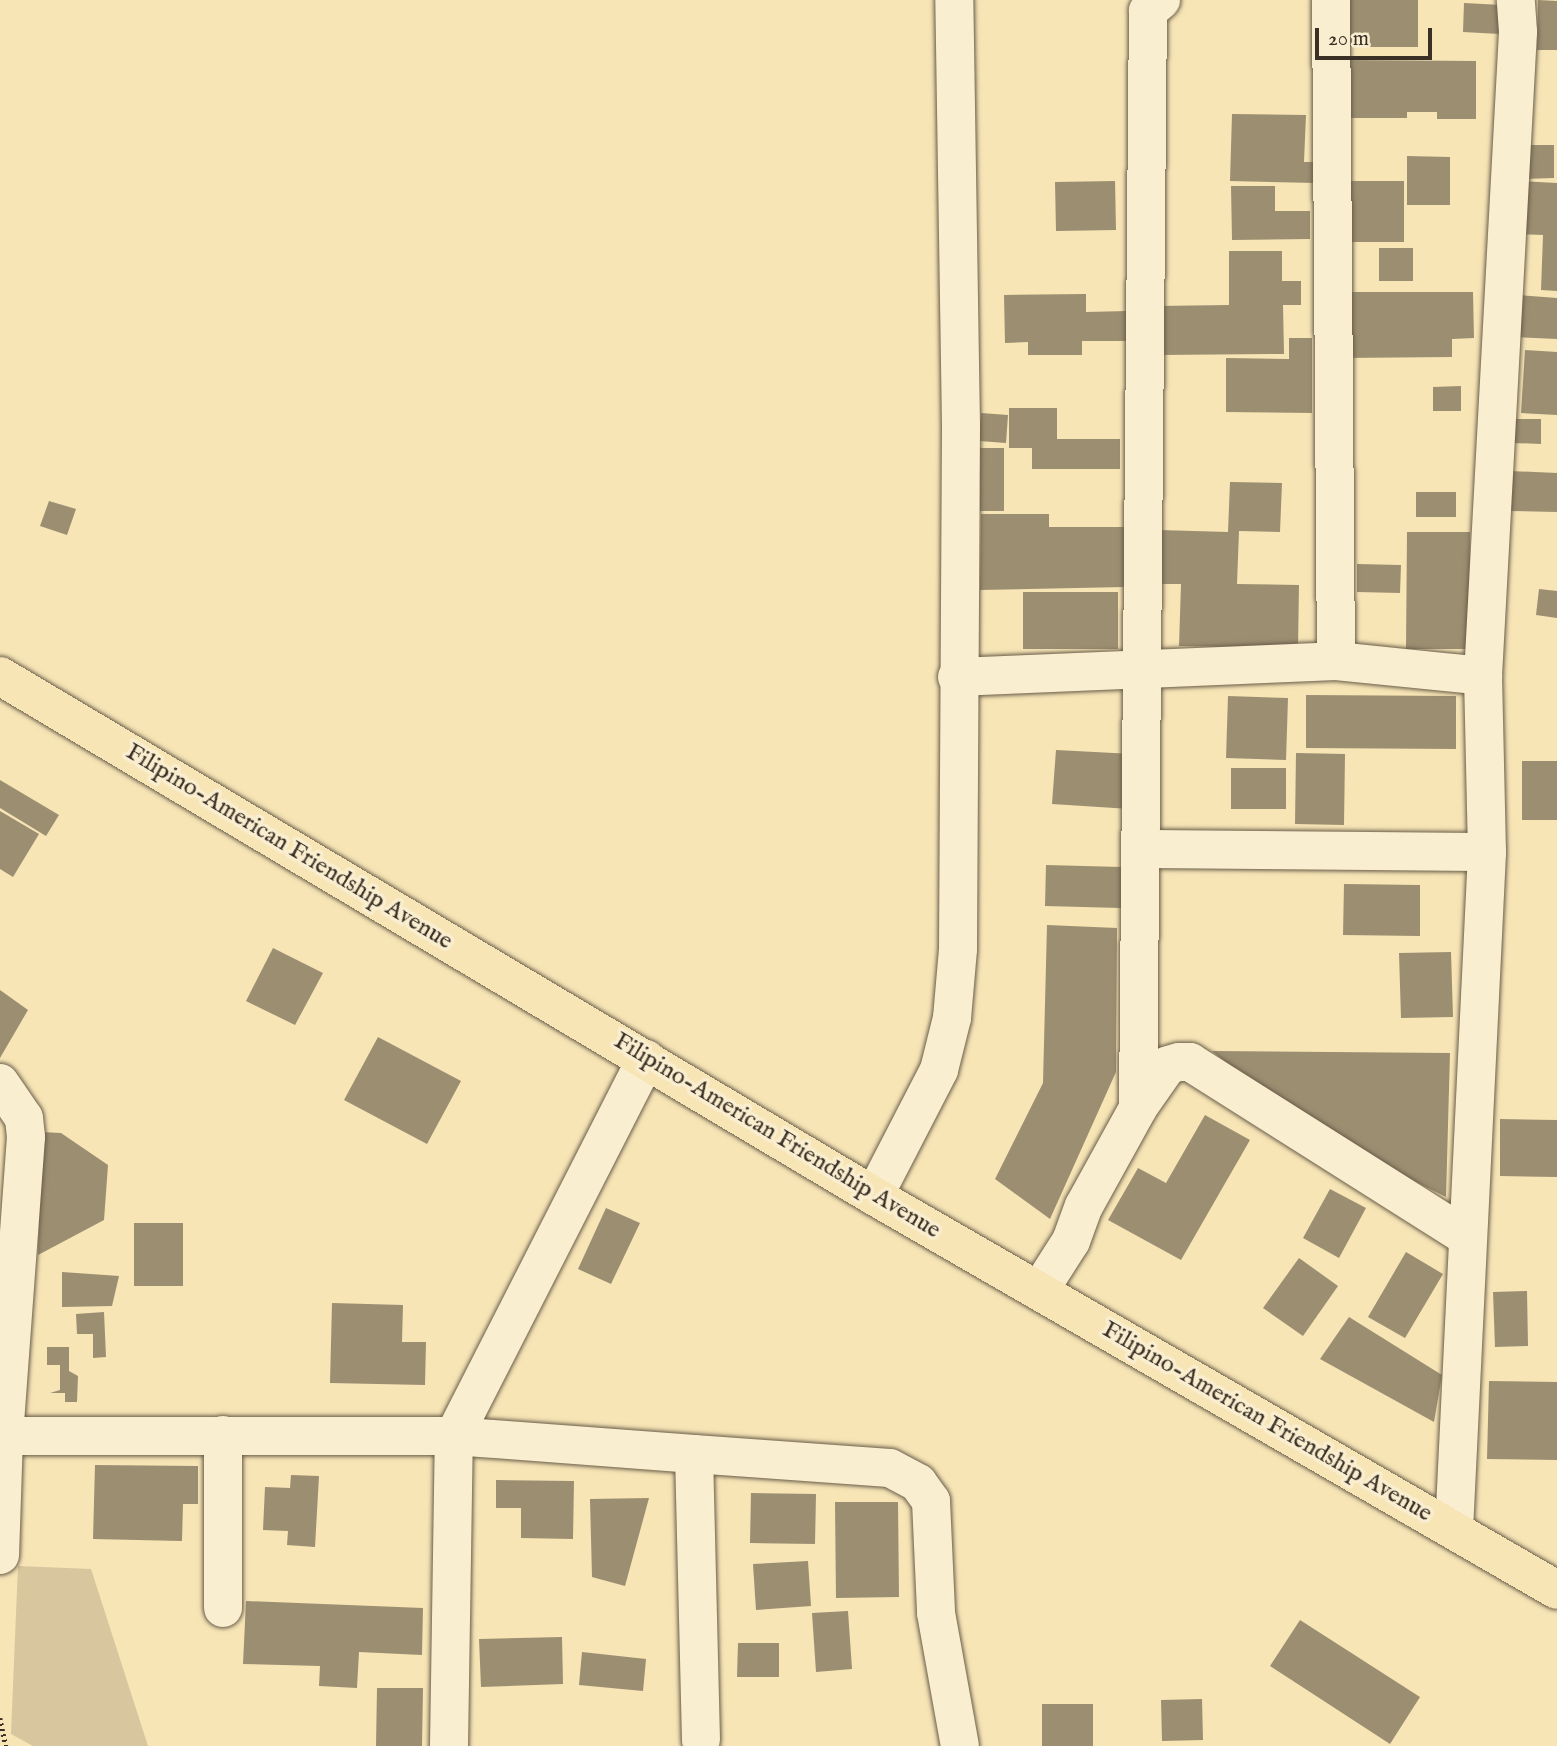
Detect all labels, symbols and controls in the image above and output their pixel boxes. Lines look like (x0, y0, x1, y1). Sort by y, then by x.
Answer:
scale bar (1319, 14, 1436, 58)
text: 20 m (1328, 26, 1369, 53)
street label: Filipino-American Friendship Avenue (120, 738, 458, 956)
street label: Filipino-American Friendship Avenue (608, 1027, 946, 1245)
street label: Filipino-American Friendship Avenue (1097, 1316, 1437, 1528)

